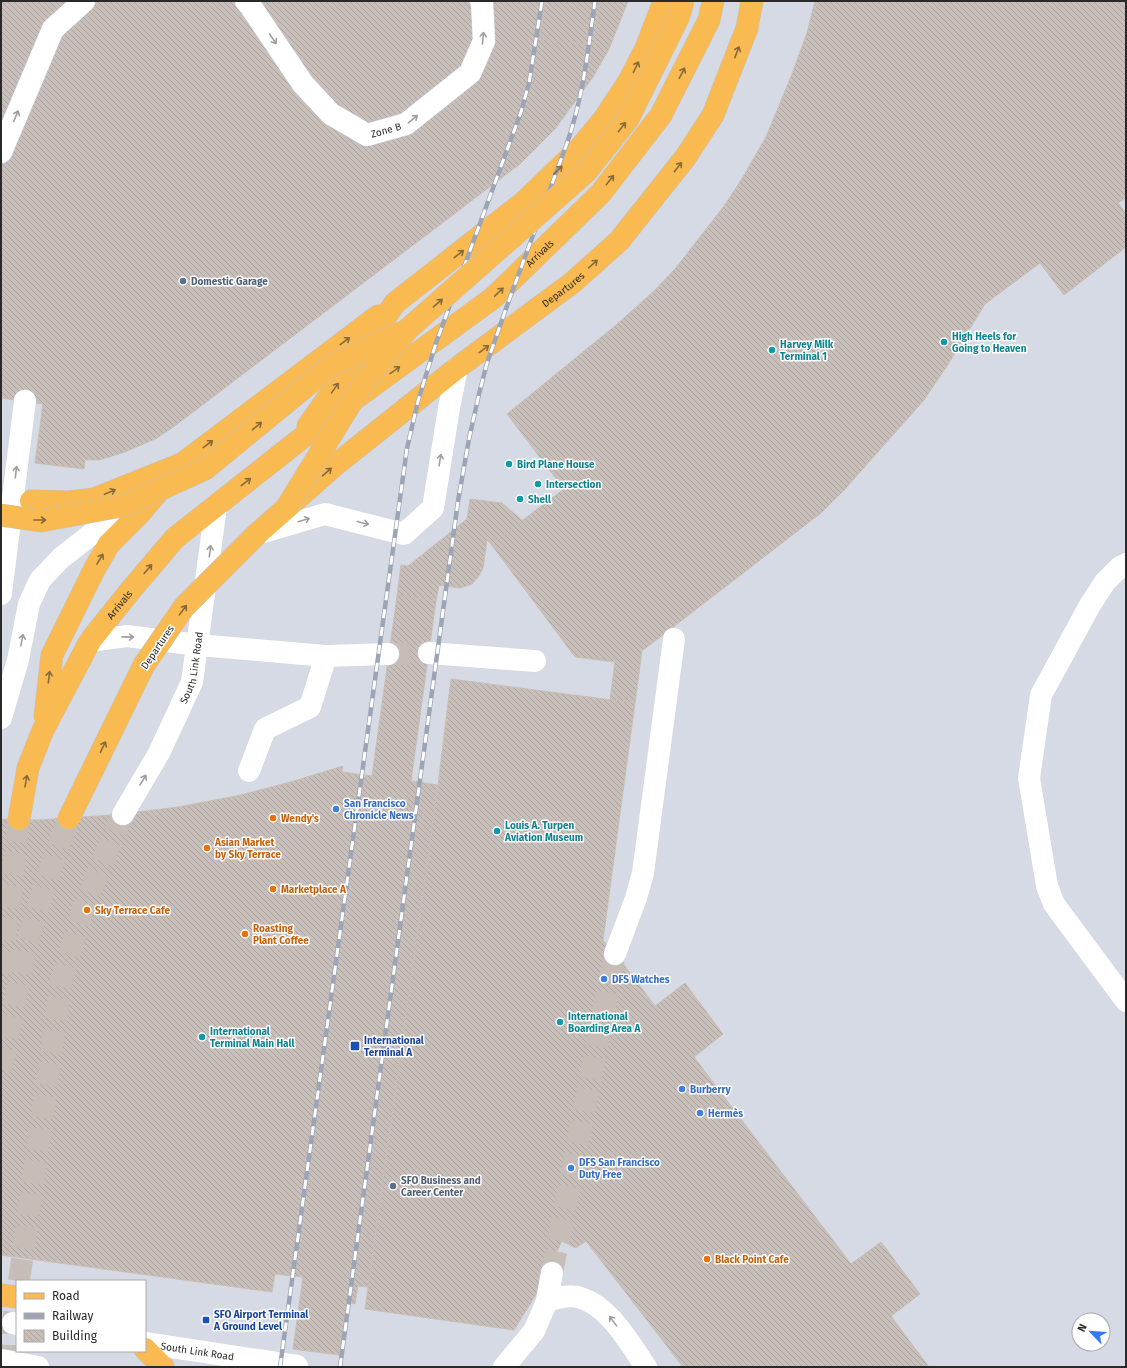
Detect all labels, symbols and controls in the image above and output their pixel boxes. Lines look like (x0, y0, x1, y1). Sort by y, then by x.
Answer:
one-way arrow (480, 32, 487, 45)
one-way arrow (269, 33, 277, 44)
one-way arrow (734, 46, 742, 58)
one-way arrow (633, 61, 640, 73)
one-way arrow (679, 67, 686, 79)
one-way arrow (13, 110, 20, 122)
one-way arrow (407, 115, 418, 124)
street label: Zone B (370, 121, 403, 141)
one-way arrow (618, 121, 627, 132)
one-way arrow (674, 161, 683, 172)
one-way arrow (553, 165, 563, 174)
one-way arrow (606, 175, 615, 186)
street label: Arrivals (524, 237, 557, 270)
one-way arrow (453, 249, 464, 258)
one-way arrow (588, 260, 598, 269)
street label: Departures (540, 270, 587, 310)
marker: Domestic Garage (178, 276, 188, 286)
place label: Domestic Garage (191, 276, 268, 288)
one-way arrow (494, 287, 504, 297)
one-way arrow (432, 298, 443, 307)
place label: High Heels for Going to Heaven (952, 331, 1027, 355)
one-way arrow (340, 337, 351, 345)
marker: High Heels for Going to Heaven (939, 337, 949, 347)
place label: Harvey Milk Terminal 1 (780, 339, 834, 363)
one-way arrow (479, 345, 490, 353)
marker: Harvey Milk Terminal 1 (767, 345, 777, 355)
one-way arrow (389, 366, 400, 374)
one-way arrow (331, 383, 339, 394)
one-way arrow (252, 422, 263, 431)
one-way arrow (202, 440, 213, 449)
one-way arrow (437, 453, 445, 466)
marker: Bird Plane House (504, 459, 514, 469)
place label: Bird Plane House (517, 459, 595, 471)
one-way arrow (12, 466, 20, 479)
one-way arrow (322, 468, 332, 477)
one-way arrow (241, 478, 252, 487)
marker: Intersection (533, 479, 543, 489)
place label: Intersection (546, 479, 601, 491)
one-way arrow (104, 488, 116, 495)
marker: Shell (515, 494, 525, 504)
place label: Shell (528, 494, 551, 506)
one-way arrow (33, 516, 46, 524)
one-way arrow (298, 516, 311, 523)
one-way arrow (356, 520, 369, 527)
one-way arrow (206, 545, 214, 558)
one-way arrow (97, 553, 105, 565)
one-way arrow (144, 564, 153, 574)
street label: Arrivals (105, 588, 135, 622)
one-way arrow (178, 605, 187, 616)
street label: Departures (139, 623, 177, 672)
street label: South Link Road (178, 631, 206, 706)
one-way arrow (121, 633, 134, 641)
one-way arrow (18, 634, 26, 647)
one-way arrow (46, 671, 53, 684)
one-way arrow (100, 741, 107, 753)
one-way arrow (139, 774, 147, 786)
one-way arrow (22, 775, 30, 788)
place label: San Francisco Chronicle News (344, 798, 414, 822)
marker: San Francisco Chronicle News (331, 804, 341, 814)
marker: Wendy's (268, 813, 278, 823)
place label: Wendy's (281, 813, 319, 825)
place label: Louis A. Turpen Aviation Museum (504, 820, 583, 844)
marker: Louis A. Turpen Aviation Museum (492, 826, 502, 836)
place label: Asian Market by Sky Terrace (214, 837, 281, 861)
marker: Asian Market by Sky Terrace (202, 843, 212, 853)
marker: Marketplace A (268, 884, 278, 894)
place label: Marketplace A (281, 884, 347, 896)
marker: Sky Terrace Cafe (82, 905, 92, 915)
place label: Sky Terrace Cafe (95, 905, 170, 917)
place label: Roasting Plant Coffee (253, 923, 309, 947)
marker: Roasting Plant Coffee (240, 929, 250, 939)
marker: DFS Watches (599, 974, 609, 984)
place label: DFS Watches (612, 974, 670, 986)
place label: International Boarding Area A (568, 1011, 641, 1035)
marker: International Boarding Area A (555, 1017, 565, 1027)
place label: International Terminal Main Hall (210, 1026, 294, 1050)
marker: International Terminal Main Hall (197, 1032, 207, 1042)
place label: International Terminal A (364, 1035, 424, 1059)
marker: International Terminal A (349, 1040, 361, 1052)
marker: Burberry (677, 1084, 687, 1094)
place label: Burberry (690, 1084, 731, 1096)
place label: Hermès (708, 1107, 743, 1120)
marker: Hermès (695, 1108, 705, 1118)
place label: DFS San Francisco Duty Free (579, 1157, 660, 1181)
marker: DFS San Francisco Duty Free (566, 1163, 576, 1173)
place label: SFO Business and Career Center (401, 1175, 481, 1199)
marker: SFO Business and Career Center (388, 1181, 398, 1191)
marker: Black Point Cafe (702, 1254, 712, 1264)
place label: Black Point Cafe (715, 1254, 789, 1266)
legend (16, 1280, 146, 1352)
text: Road (52, 1289, 80, 1303)
text: Railway (52, 1309, 93, 1323)
place label: SFO Airport Terminal A Ground Level (213, 1309, 308, 1333)
north arrow (1071, 1312, 1111, 1352)
marker: SFO Airport Terminal A Ground Level (201, 1315, 211, 1325)
one-way arrow (609, 1316, 617, 1327)
text: N (1075, 1322, 1090, 1334)
text: Building (52, 1329, 98, 1343)
street label: South Link Road (160, 1340, 235, 1363)

